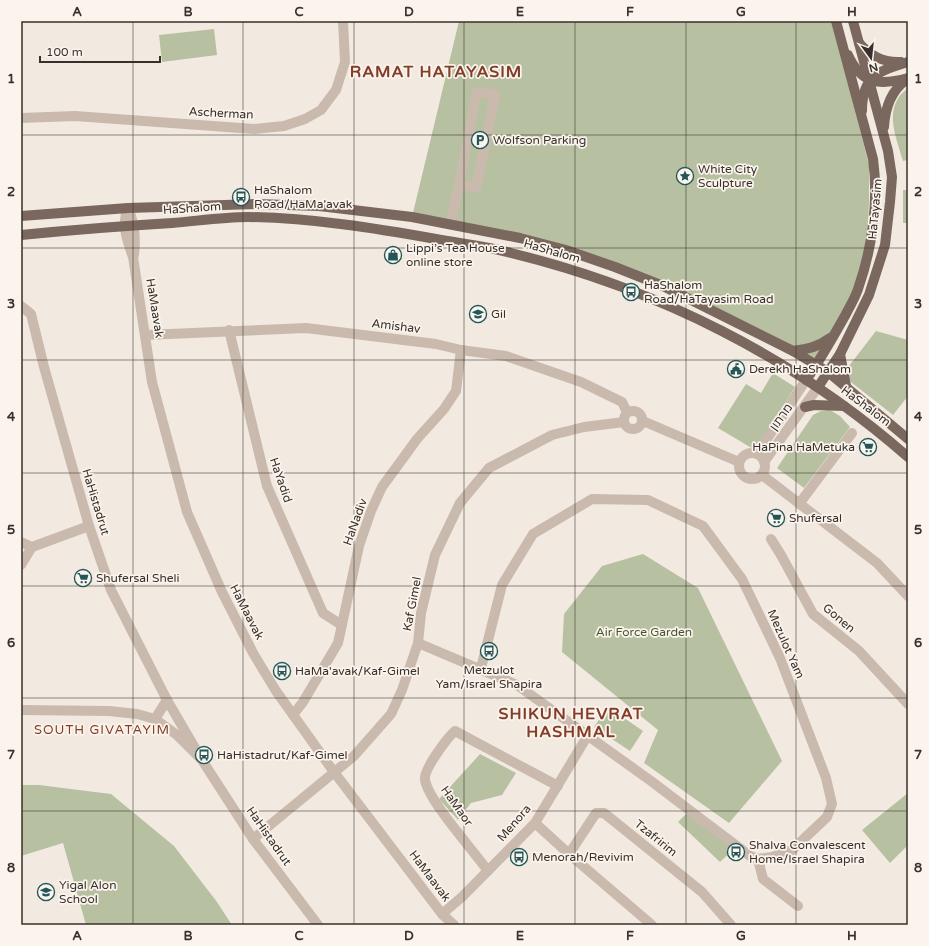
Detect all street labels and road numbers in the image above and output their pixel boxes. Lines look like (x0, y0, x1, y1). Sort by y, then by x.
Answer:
street label: Ascherman (188, 104, 254, 122)
street label: HaTayasim (865, 178, 885, 240)
street label: HaShalom (162, 199, 222, 217)
street label: HaShalom (522, 236, 582, 266)
street label: HaMaavak (143, 277, 167, 339)
street label: Amishav (371, 316, 422, 336)
street label: HaShalom (839, 383, 893, 429)
street label: מרתון (767, 401, 795, 433)
street label: HaYadid (267, 456, 295, 504)
street label: HaHistadrut (79, 467, 113, 537)
street label: HaNadiv (340, 496, 370, 547)
street label: Kaf Gimel (400, 576, 424, 632)
street label: HaMaavak (227, 582, 267, 642)
street label: Gonen (820, 600, 858, 636)
street label: Mezulot Yam (765, 607, 807, 681)
street label: HaMaor (438, 783, 476, 829)
street label: Menora (494, 802, 534, 844)
street label: HaHistadrut (244, 804, 295, 868)
street label: Tzafririm (632, 817, 680, 859)
street label: HaMaavak (406, 848, 454, 905)

